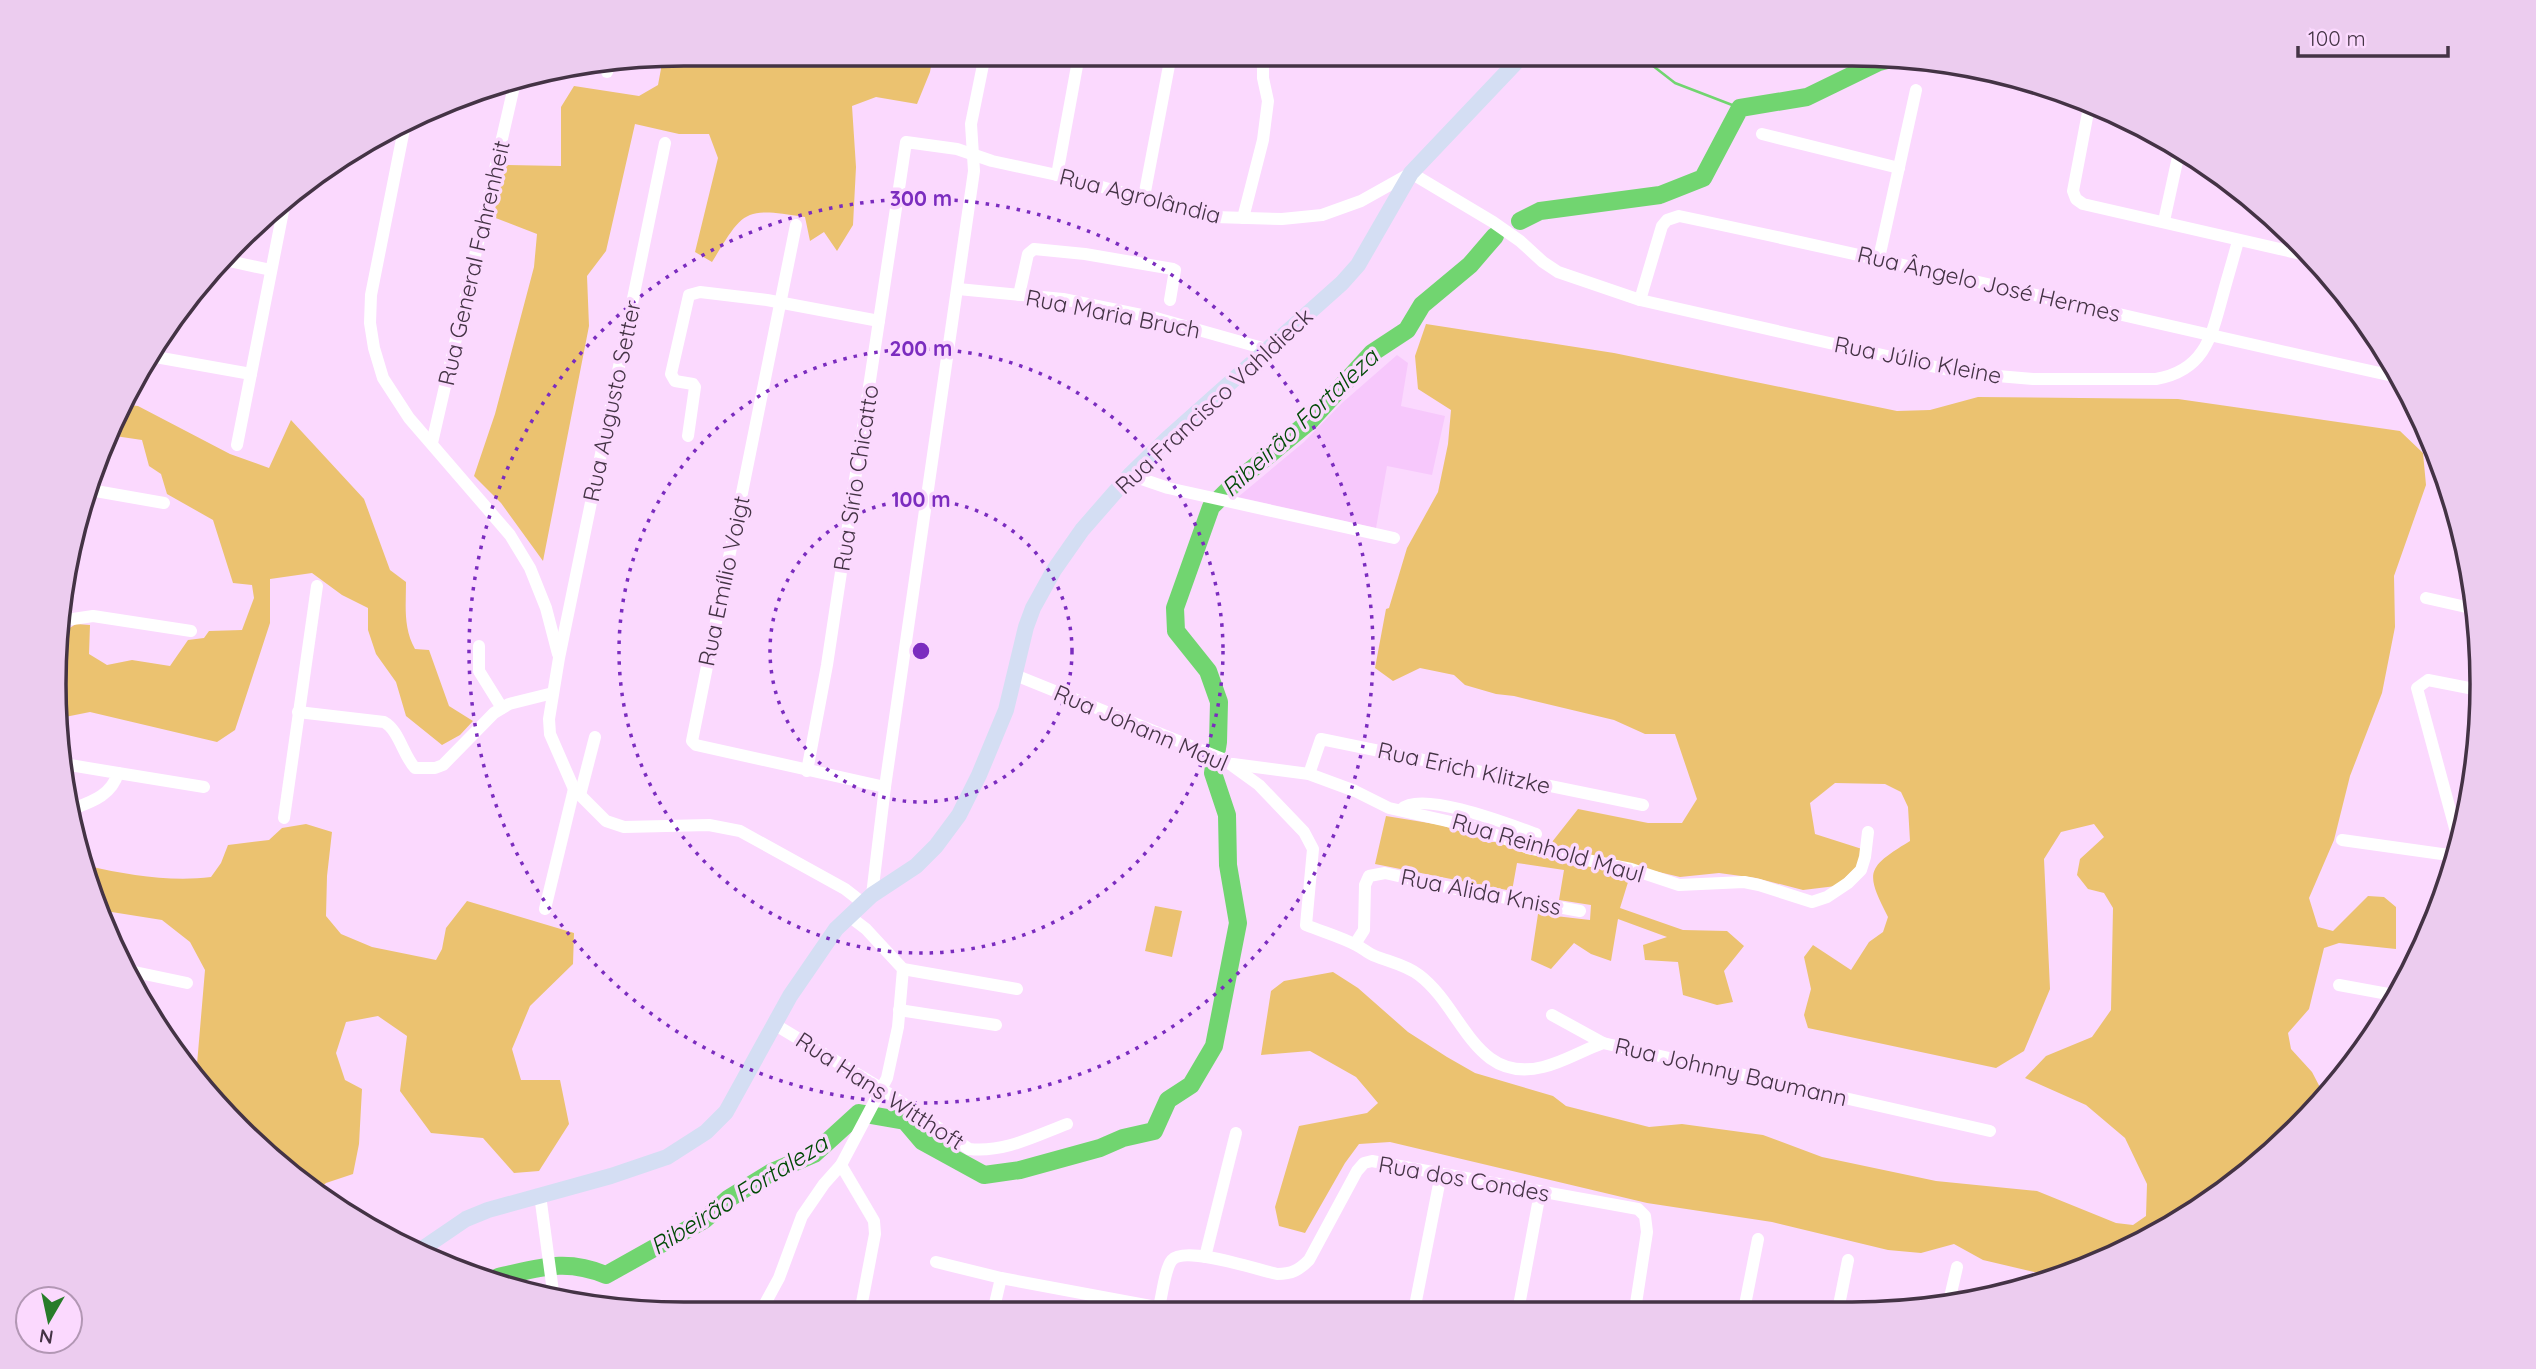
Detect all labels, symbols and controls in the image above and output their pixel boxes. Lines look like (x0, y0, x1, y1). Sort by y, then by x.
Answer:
scale bar (2298, 14, 2448, 58)
text: 100 m (2308, 25, 2366, 51)
street label: Rua General Fahrenheit (431, 137, 516, 388)
street label: Rua Agrolândia (1056, 161, 1224, 230)
text: 300 m (890, 185, 952, 211)
street label: Rua Ângelo José Hermes (1855, 239, 2123, 328)
street label: Rua Maria Bruch (1023, 282, 1203, 345)
street label: Rua Augusto Setter (576, 297, 647, 504)
street label: Rua Francisco Vahldieck (1109, 301, 1319, 500)
street label: Rua Júlio Kleine (1832, 329, 2004, 390)
text: 200 m (890, 335, 952, 361)
water label: Ribeirão Fortaleza (1215, 341, 1385, 503)
street label: Rua Sírio Chicatto (826, 383, 885, 573)
text: 100 m (891, 486, 951, 512)
street label: Rua Emílio Voigt (691, 493, 756, 669)
centre of rings (909, 639, 933, 663)
street label: Rua Johann Maul (1050, 678, 1233, 777)
street label: Rua Erich Klitzke (1375, 735, 1553, 800)
street label: Rua Reinhold Maul (1449, 806, 1647, 889)
street label: Rua Alida Kniss (1398, 862, 1564, 921)
street label: Rua Hans Witthoft (791, 1025, 970, 1156)
street label: Rua Johnny Baumann (1612, 1031, 1850, 1112)
water label: Ribeirão Fortaleza (644, 1127, 834, 1261)
street label: Rua dos Condes (1376, 1149, 1552, 1208)
north arrow (14, 1285, 84, 1355)
text: N (38, 1324, 55, 1350)

